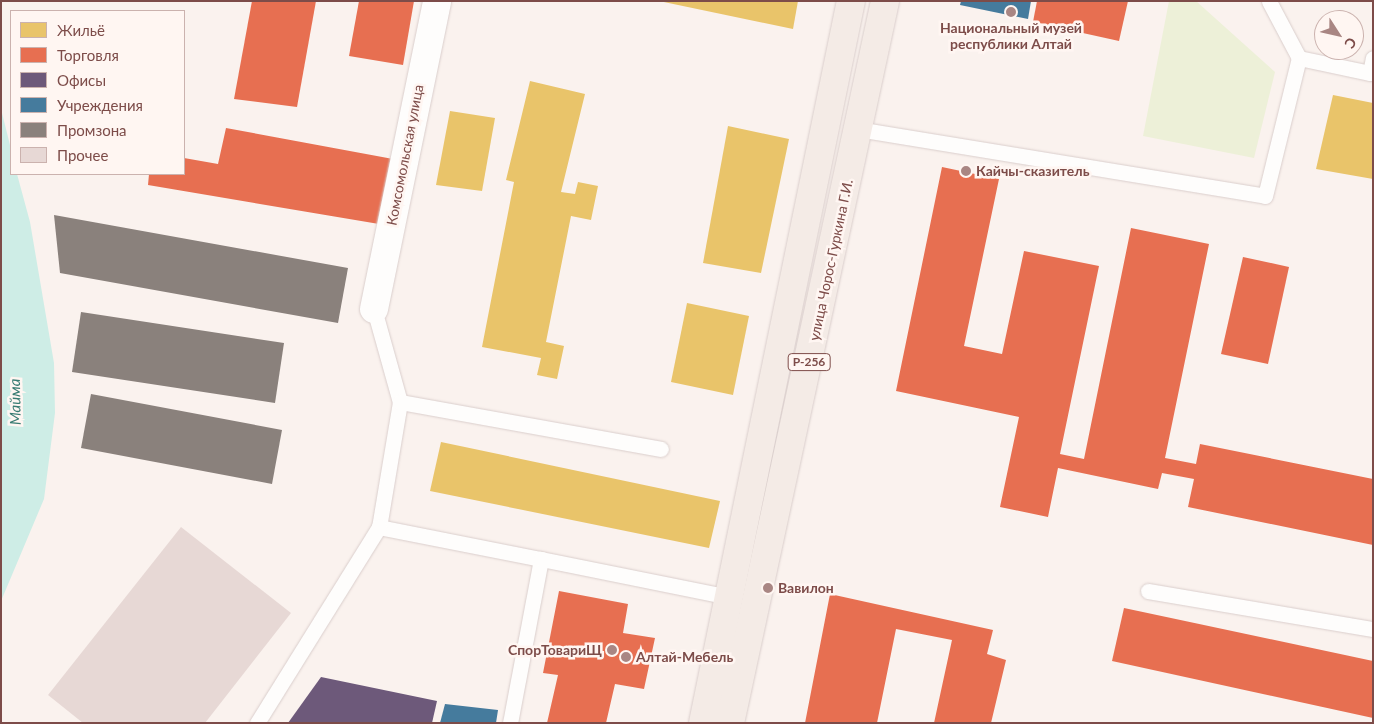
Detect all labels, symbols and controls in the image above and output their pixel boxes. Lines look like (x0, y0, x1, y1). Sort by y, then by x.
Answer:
marker: Национальный музей республики Алтай (1005, 6, 1017, 18)
legend (10, 10, 185, 175)
north arrow (1314, 10, 1364, 60)
place label: Национальный музей республики Алтай (940, 20, 1082, 52)
text: Жильё (57, 21, 105, 39)
text: С (1341, 35, 1361, 52)
text: Торговля (57, 46, 119, 64)
text: Офисы (57, 71, 106, 89)
street label: Комсомольская улица (383, 83, 427, 227)
text: Учреждения (57, 96, 143, 114)
text: Промзона (57, 121, 127, 139)
text: Прочее (57, 146, 108, 164)
place label: Кайчы-сказитель (976, 163, 1089, 179)
marker: Кайчы-сказитель (960, 165, 972, 177)
street label: улица Чорос-Гуркина Г.И. (806, 178, 856, 342)
road number: Р-256 (786, 352, 832, 372)
water label: Майма (6, 379, 24, 425)
place label: Вавилон (778, 580, 834, 596)
marker: Вавилон (762, 582, 774, 594)
place label: СпорТовариЩ (508, 642, 602, 658)
marker: СпорТовариЩ (606, 644, 618, 656)
place label: Алтай-Мебель (636, 649, 733, 665)
marker: Алтай-Мебель (620, 651, 632, 663)

